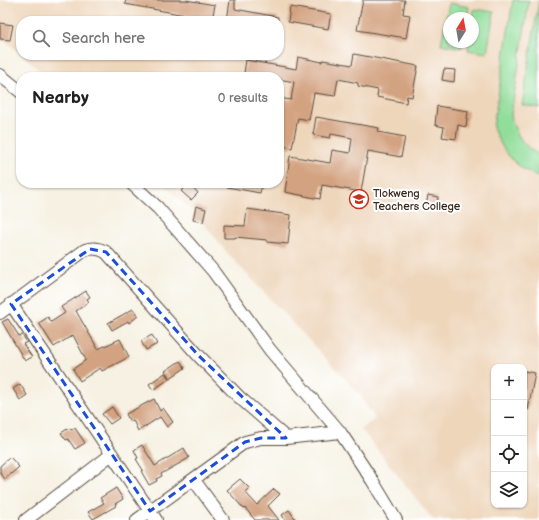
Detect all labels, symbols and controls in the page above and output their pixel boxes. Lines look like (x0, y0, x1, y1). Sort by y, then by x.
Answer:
north arrow (443, 12, 479, 48)
search box (16, 16, 284, 60)
icon: search (30, 27, 52, 49)
text: Search here (62, 29, 145, 48)
text: Nearby (32, 88, 89, 108)
text: 0 results (218, 90, 268, 106)
place label: Tlokweng Teachers College (373, 187, 461, 213)
school or university icon: Tlokweng Teachers College (348, 188, 370, 210)
map controls (491, 364, 527, 508)
button: + (491, 364, 527, 400)
button: − (491, 400, 527, 436)
button: locate (491, 436, 527, 472)
button: layers (491, 472, 527, 508)

